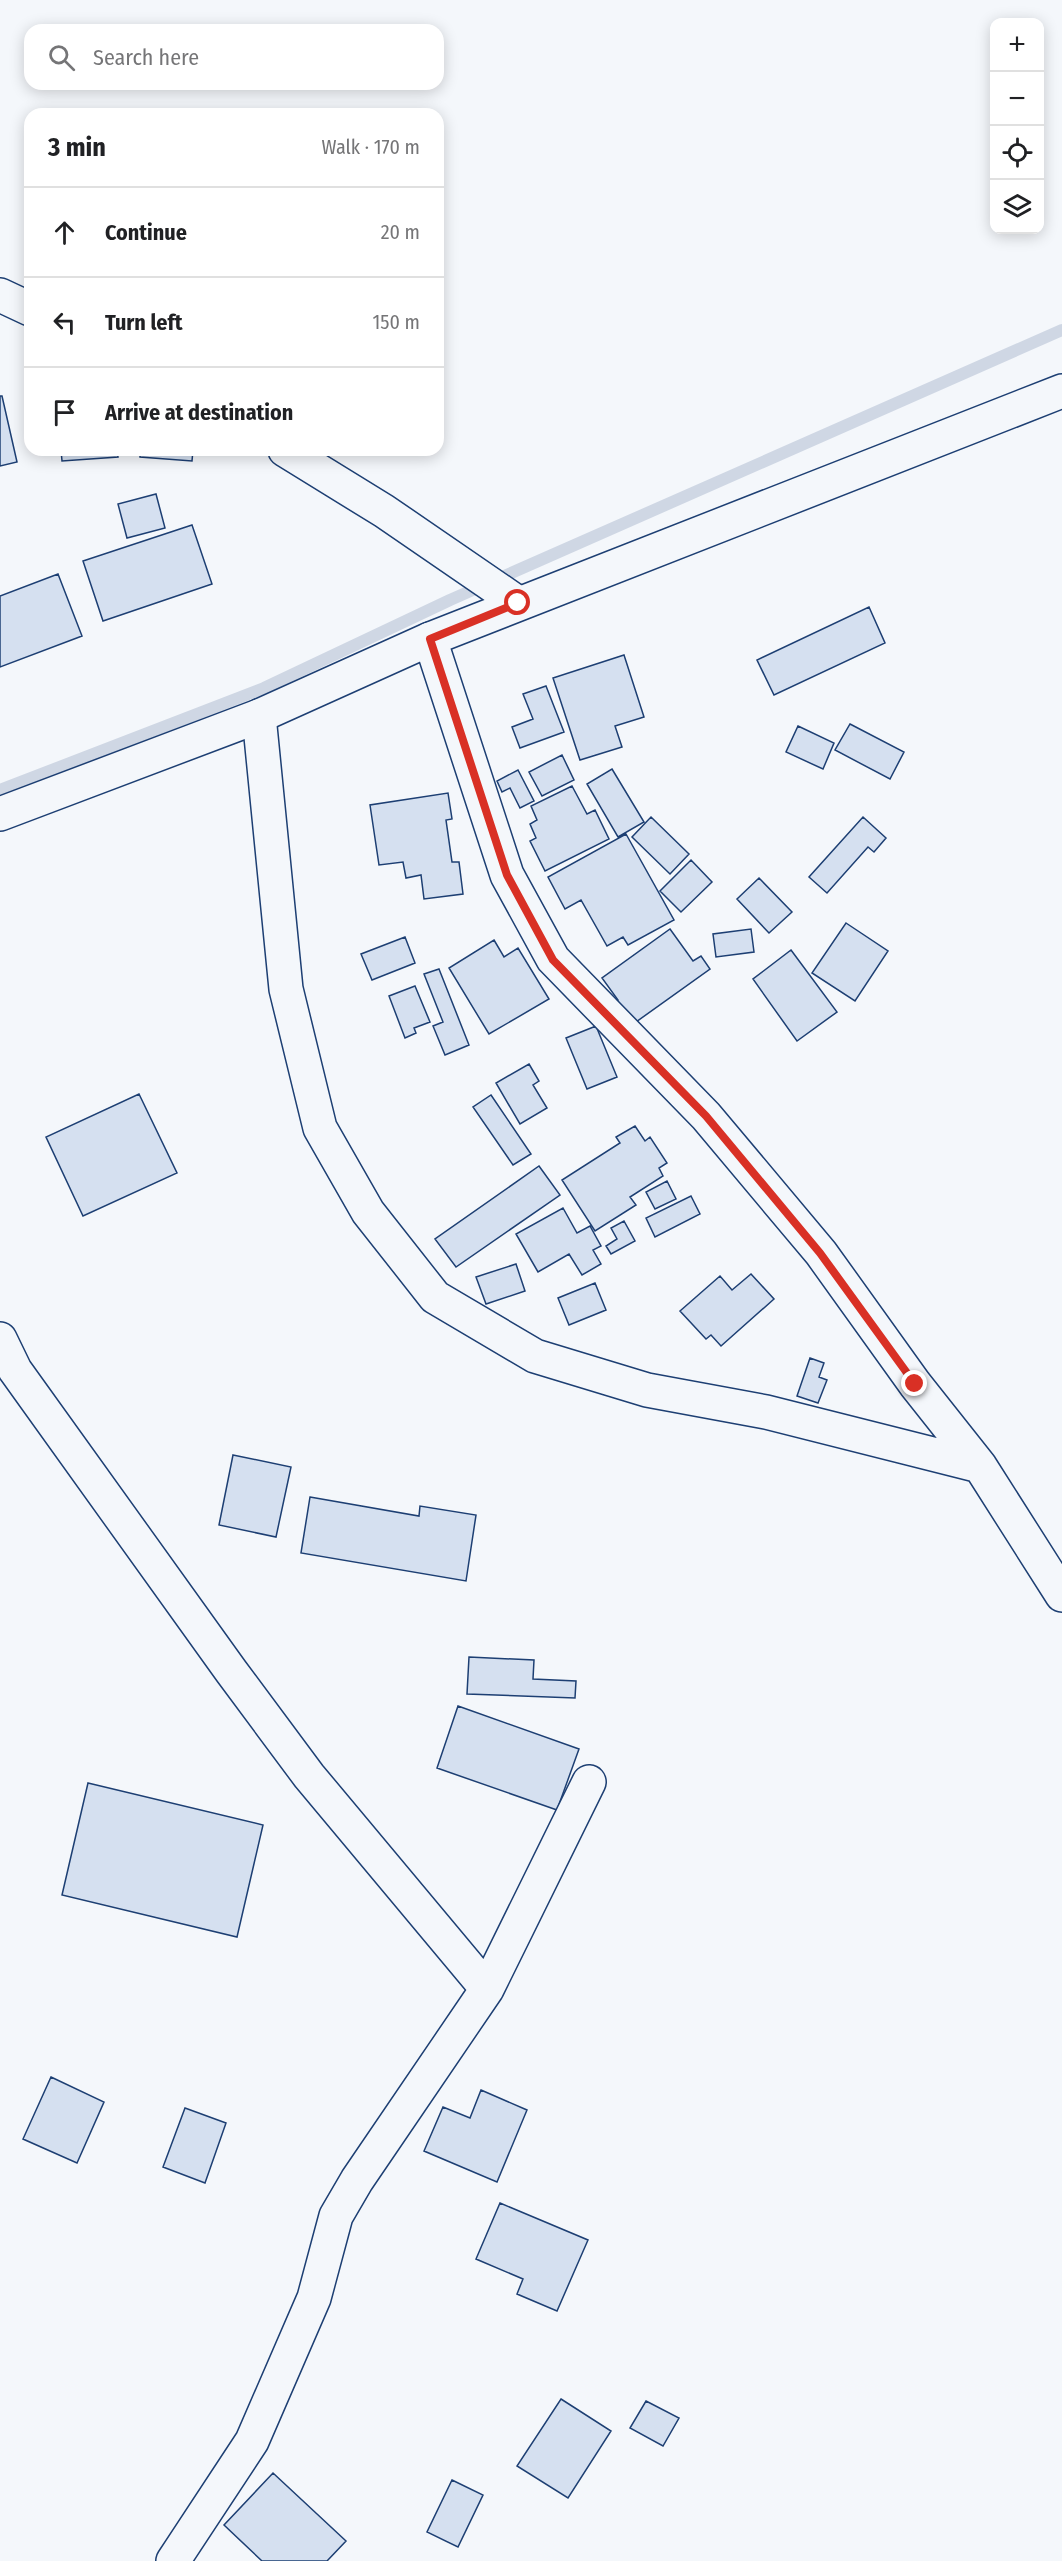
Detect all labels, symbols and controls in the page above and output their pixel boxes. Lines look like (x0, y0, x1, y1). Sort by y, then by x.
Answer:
map controls (990, 18, 1044, 234)
button: + (990, 18, 1044, 72)
search box (24, 24, 444, 90)
icon: search (45, 41, 78, 74)
text: Search here (93, 44, 199, 71)
button: − (990, 72, 1044, 126)
button: locate (990, 126, 1044, 180)
text: 3 min (48, 132, 106, 163)
text: Walk · 170 m (322, 135, 420, 159)
button: layers (990, 180, 1044, 234)
icon: ahead (48, 216, 81, 249)
text: Continue (105, 219, 187, 246)
text: 20 m (381, 220, 420, 244)
icon: left (48, 306, 81, 339)
text: Turn left (105, 309, 183, 336)
text: 150 m (373, 310, 420, 334)
icon: arrive (48, 396, 81, 429)
text: Arrive at destination (105, 399, 293, 426)
route start (504, 589, 530, 615)
route end (901, 1370, 927, 1396)

